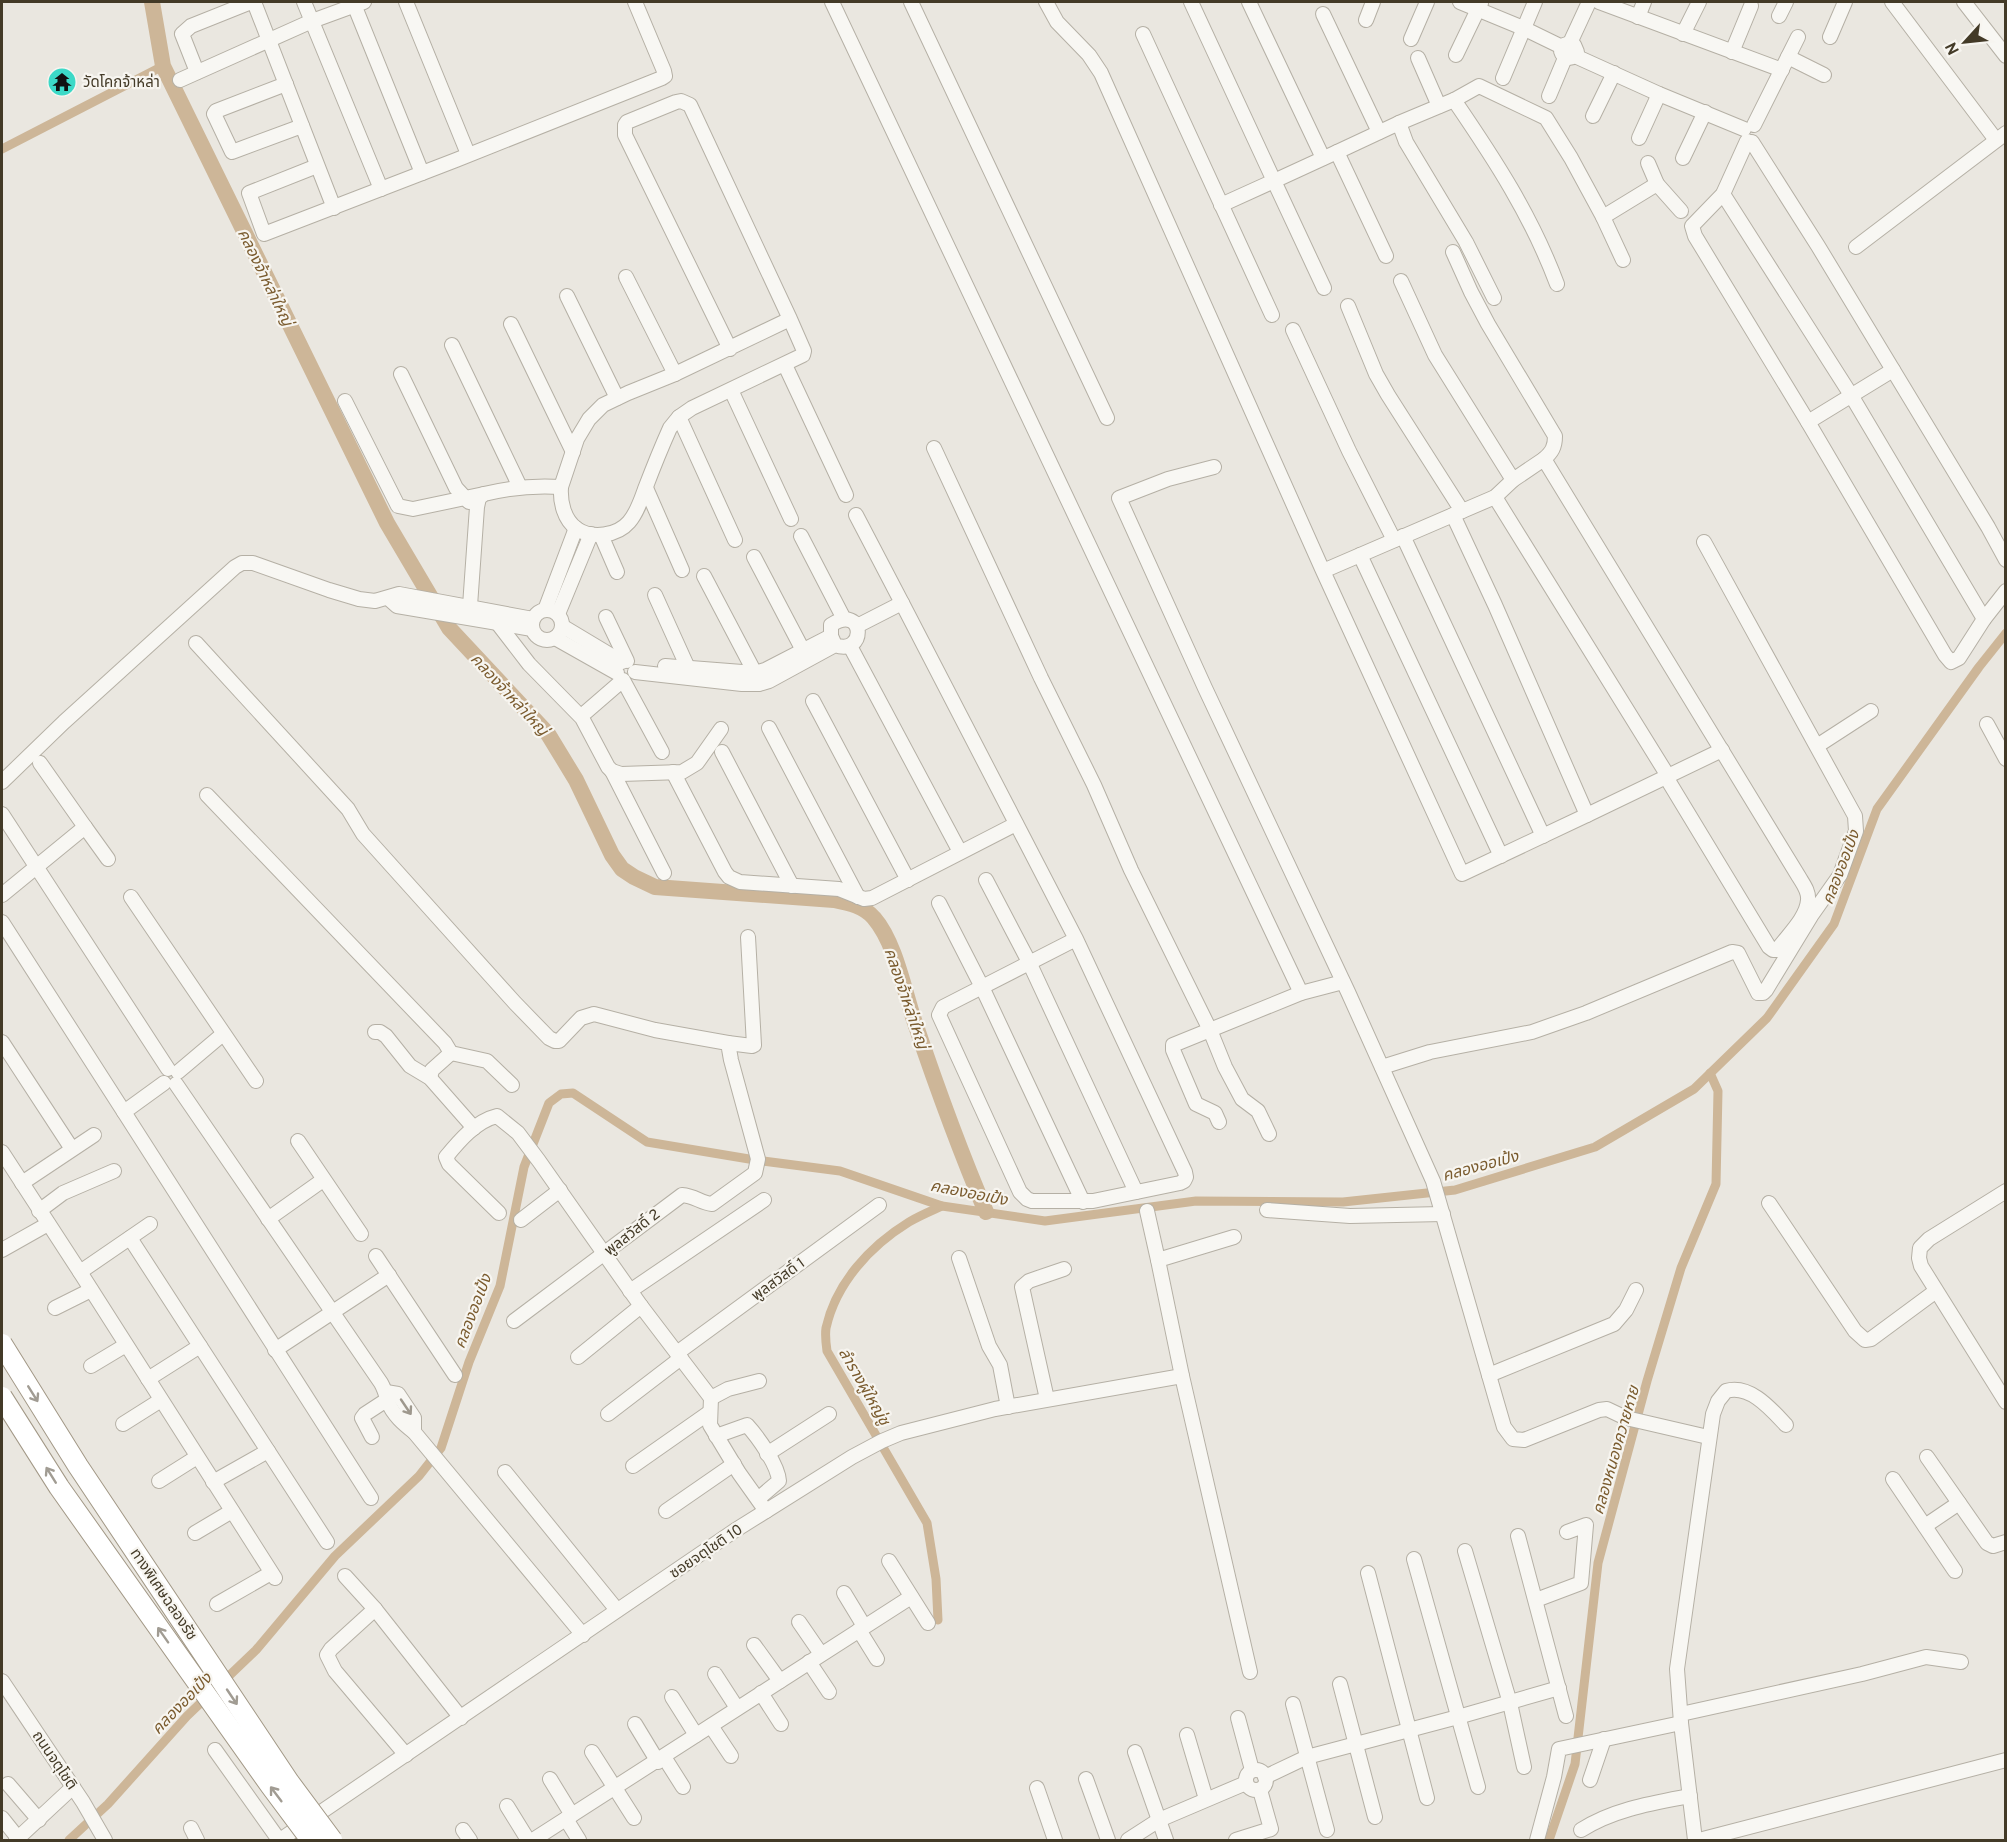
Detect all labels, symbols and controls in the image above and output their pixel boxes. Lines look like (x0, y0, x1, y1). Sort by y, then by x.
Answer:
north arrow (1935, 12, 1995, 72)
text: N (1942, 38, 1965, 58)
temple icon: วัดโคกจ้าหล่า (46, 66, 78, 98)
place label: วัดโคกจ้าหล่า (83, 73, 160, 93)
water label: คลองจ้าหล่าใหญ่ (232, 226, 297, 331)
water label: คลองจ้าหล่าใหญ่ (465, 650, 553, 742)
water label: คลองออเป้ง (1819, 826, 1866, 908)
water label: คลองจ้าหล่าใหญ่ (879, 946, 932, 1054)
water label: คลองออเป้ง (1440, 1147, 1522, 1187)
water label: คลองออเป้ง (928, 1177, 1010, 1211)
street label: พูลสวัสดิ์ 2 (601, 1205, 665, 1261)
street label: พูลสวัสดิ์ 1 (748, 1253, 810, 1306)
water label: คลองออเป้ง (451, 1270, 498, 1352)
water label: ลำรางผู้ใหญ่ชู (833, 1345, 894, 1430)
water label: คลองหนองควายหาย (1589, 1383, 1645, 1517)
one-way arrow (27, 1385, 39, 1402)
one-way arrow (401, 1398, 413, 1415)
one-way arrow (45, 1467, 57, 1484)
street label: ซอยจตุโชติ 10 (667, 1521, 747, 1584)
street label: ทางพิเศษฉลองรัช (125, 1545, 201, 1644)
one-way arrow (157, 1627, 169, 1643)
water label: คลองออเป้ง (148, 1668, 218, 1739)
one-way arrow (226, 1688, 238, 1705)
street label: ถนนจตุโชติ (27, 1728, 80, 1794)
one-way arrow (270, 1786, 282, 1802)

